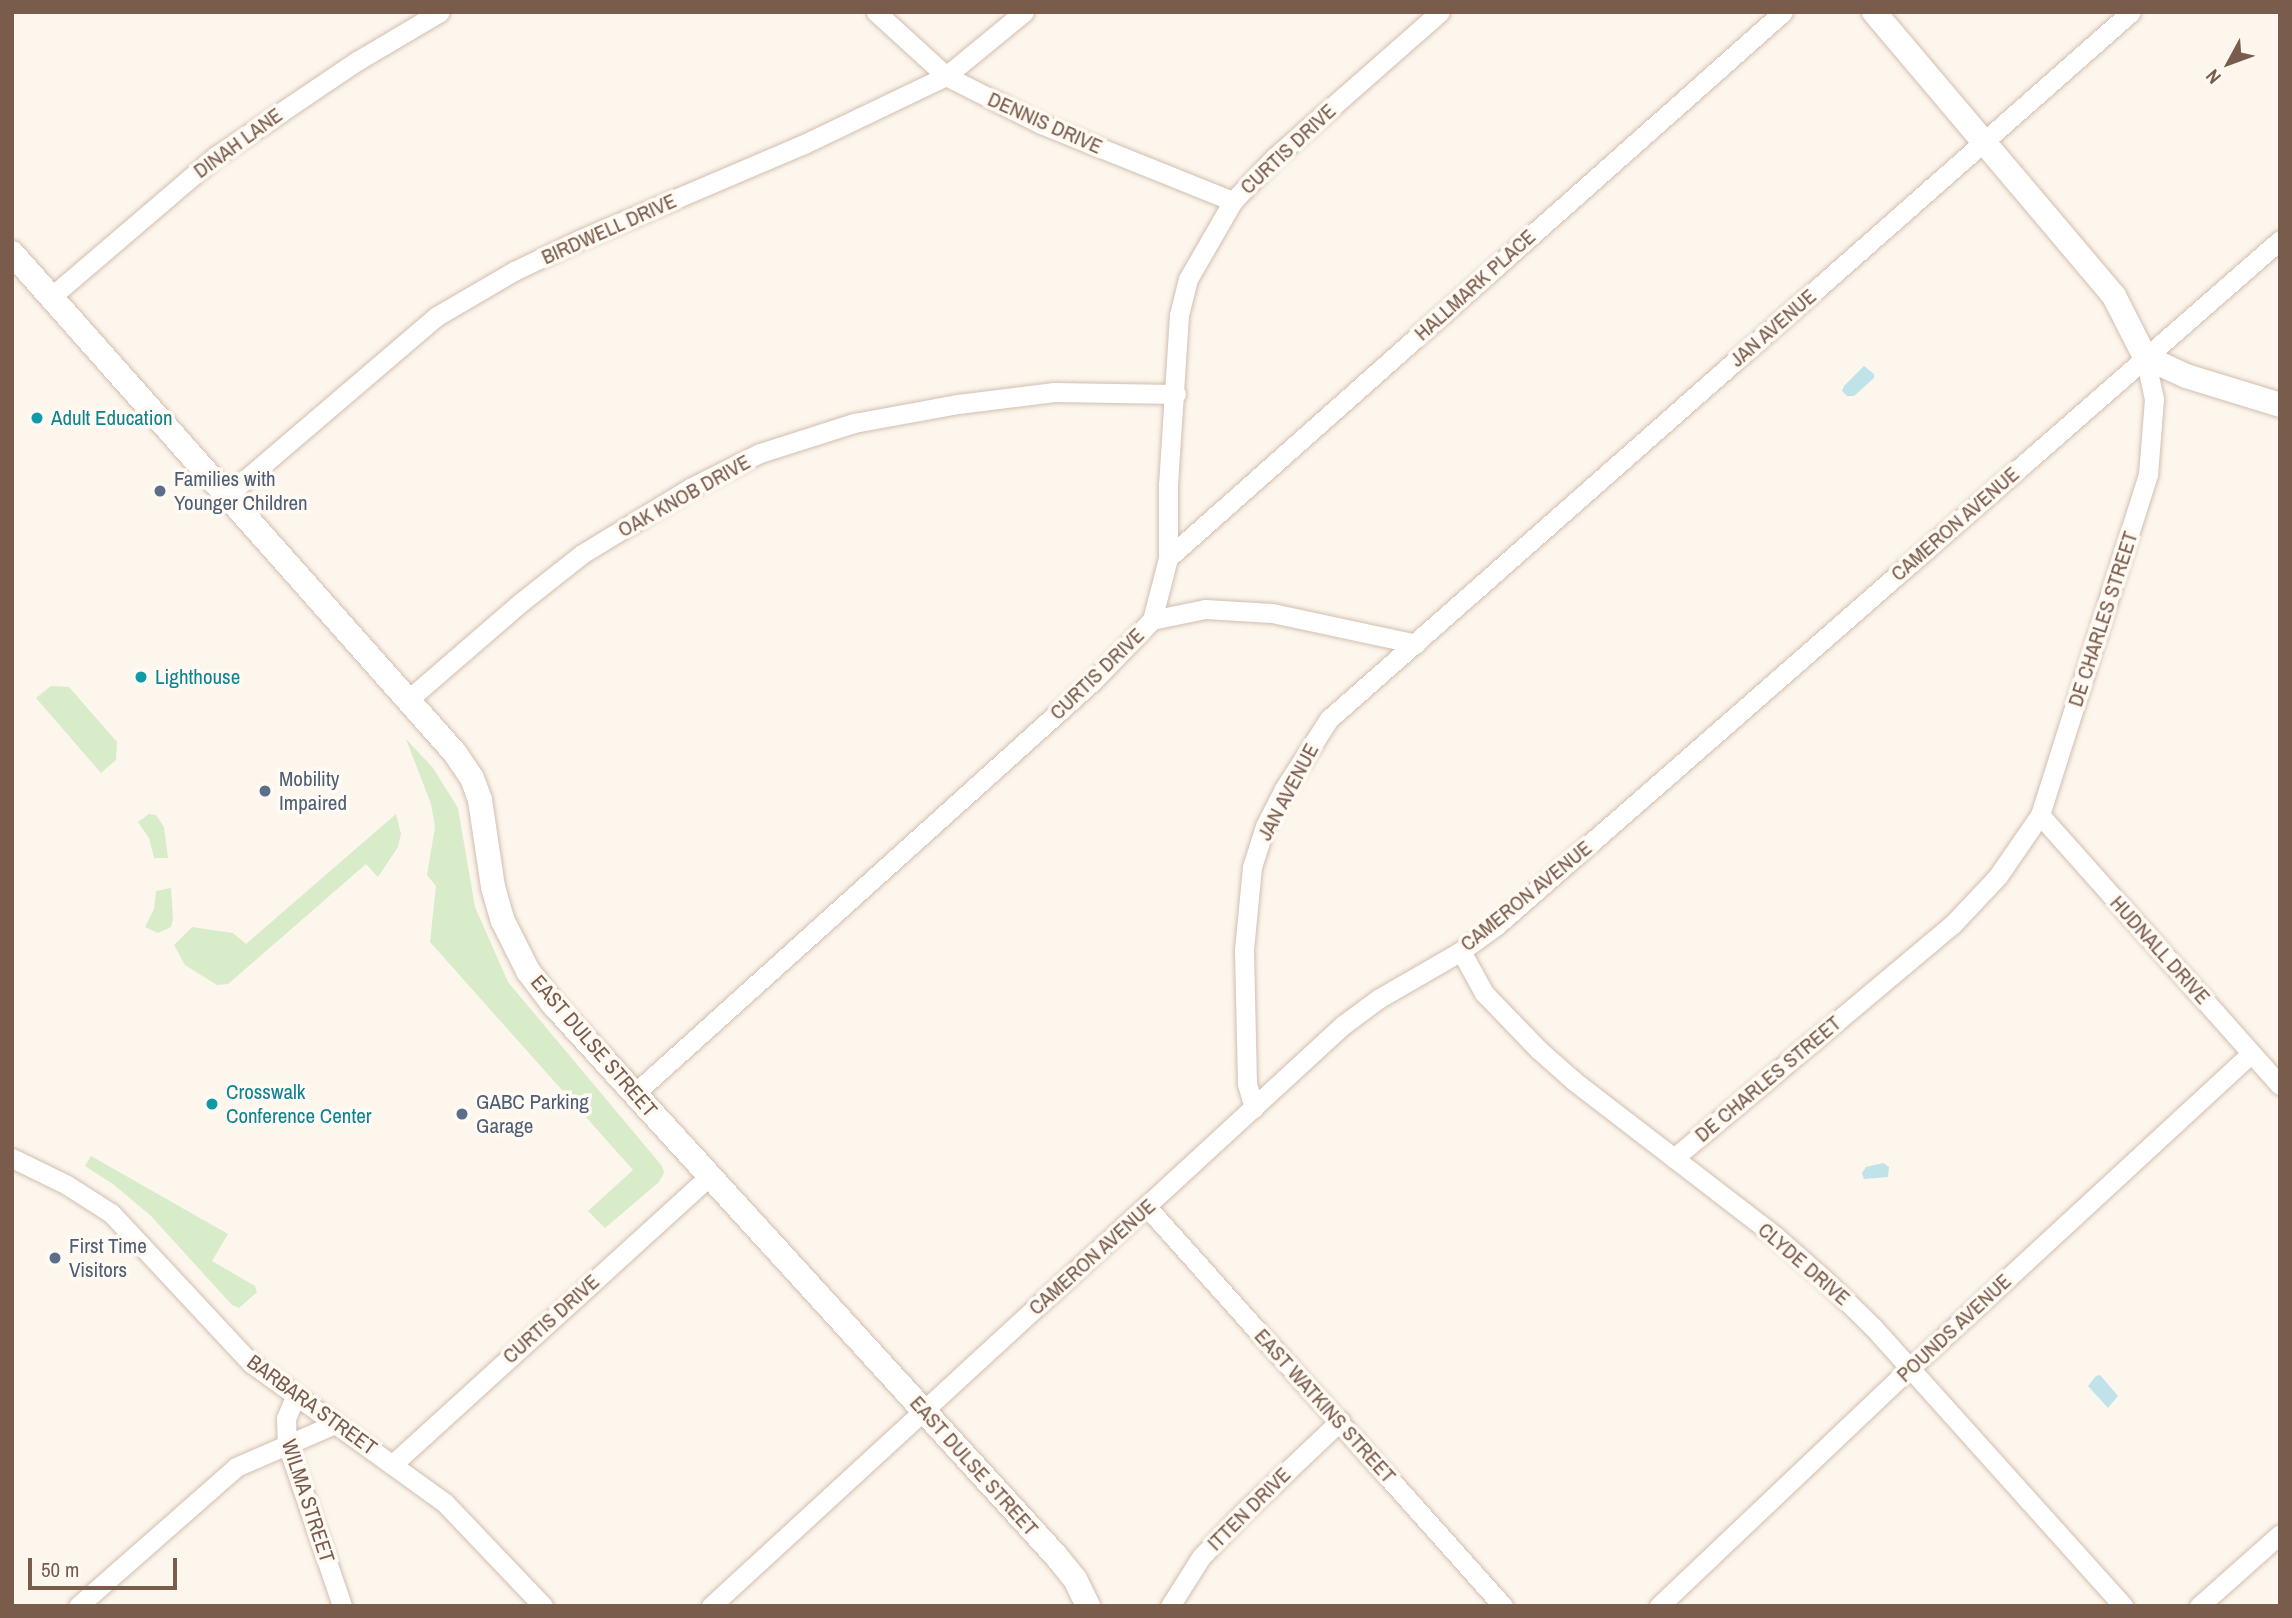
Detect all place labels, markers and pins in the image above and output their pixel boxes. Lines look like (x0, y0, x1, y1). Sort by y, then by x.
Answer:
place label: Adult Education (51, 405, 173, 431)
marker: Adult Education (29, 410, 45, 426)
place label: Families with Younger Children (174, 466, 308, 516)
marker: Families with Younger Children (152, 483, 168, 499)
place label: Lighthouse (155, 664, 240, 690)
marker: Lighthouse (133, 669, 149, 685)
place label: Mobility Impaired (279, 766, 347, 816)
marker: Mobility Impaired (257, 783, 273, 799)
place label: Crosswalk Conference Center (226, 1079, 371, 1129)
place label: GABC Parking Garage (476, 1089, 589, 1139)
marker: Crosswalk Conference Center (204, 1096, 220, 1112)
marker: GABC Parking Garage (454, 1106, 470, 1122)
place label: First Time Visitors (69, 1233, 147, 1283)
marker: First Time Visitors (47, 1250, 63, 1266)

